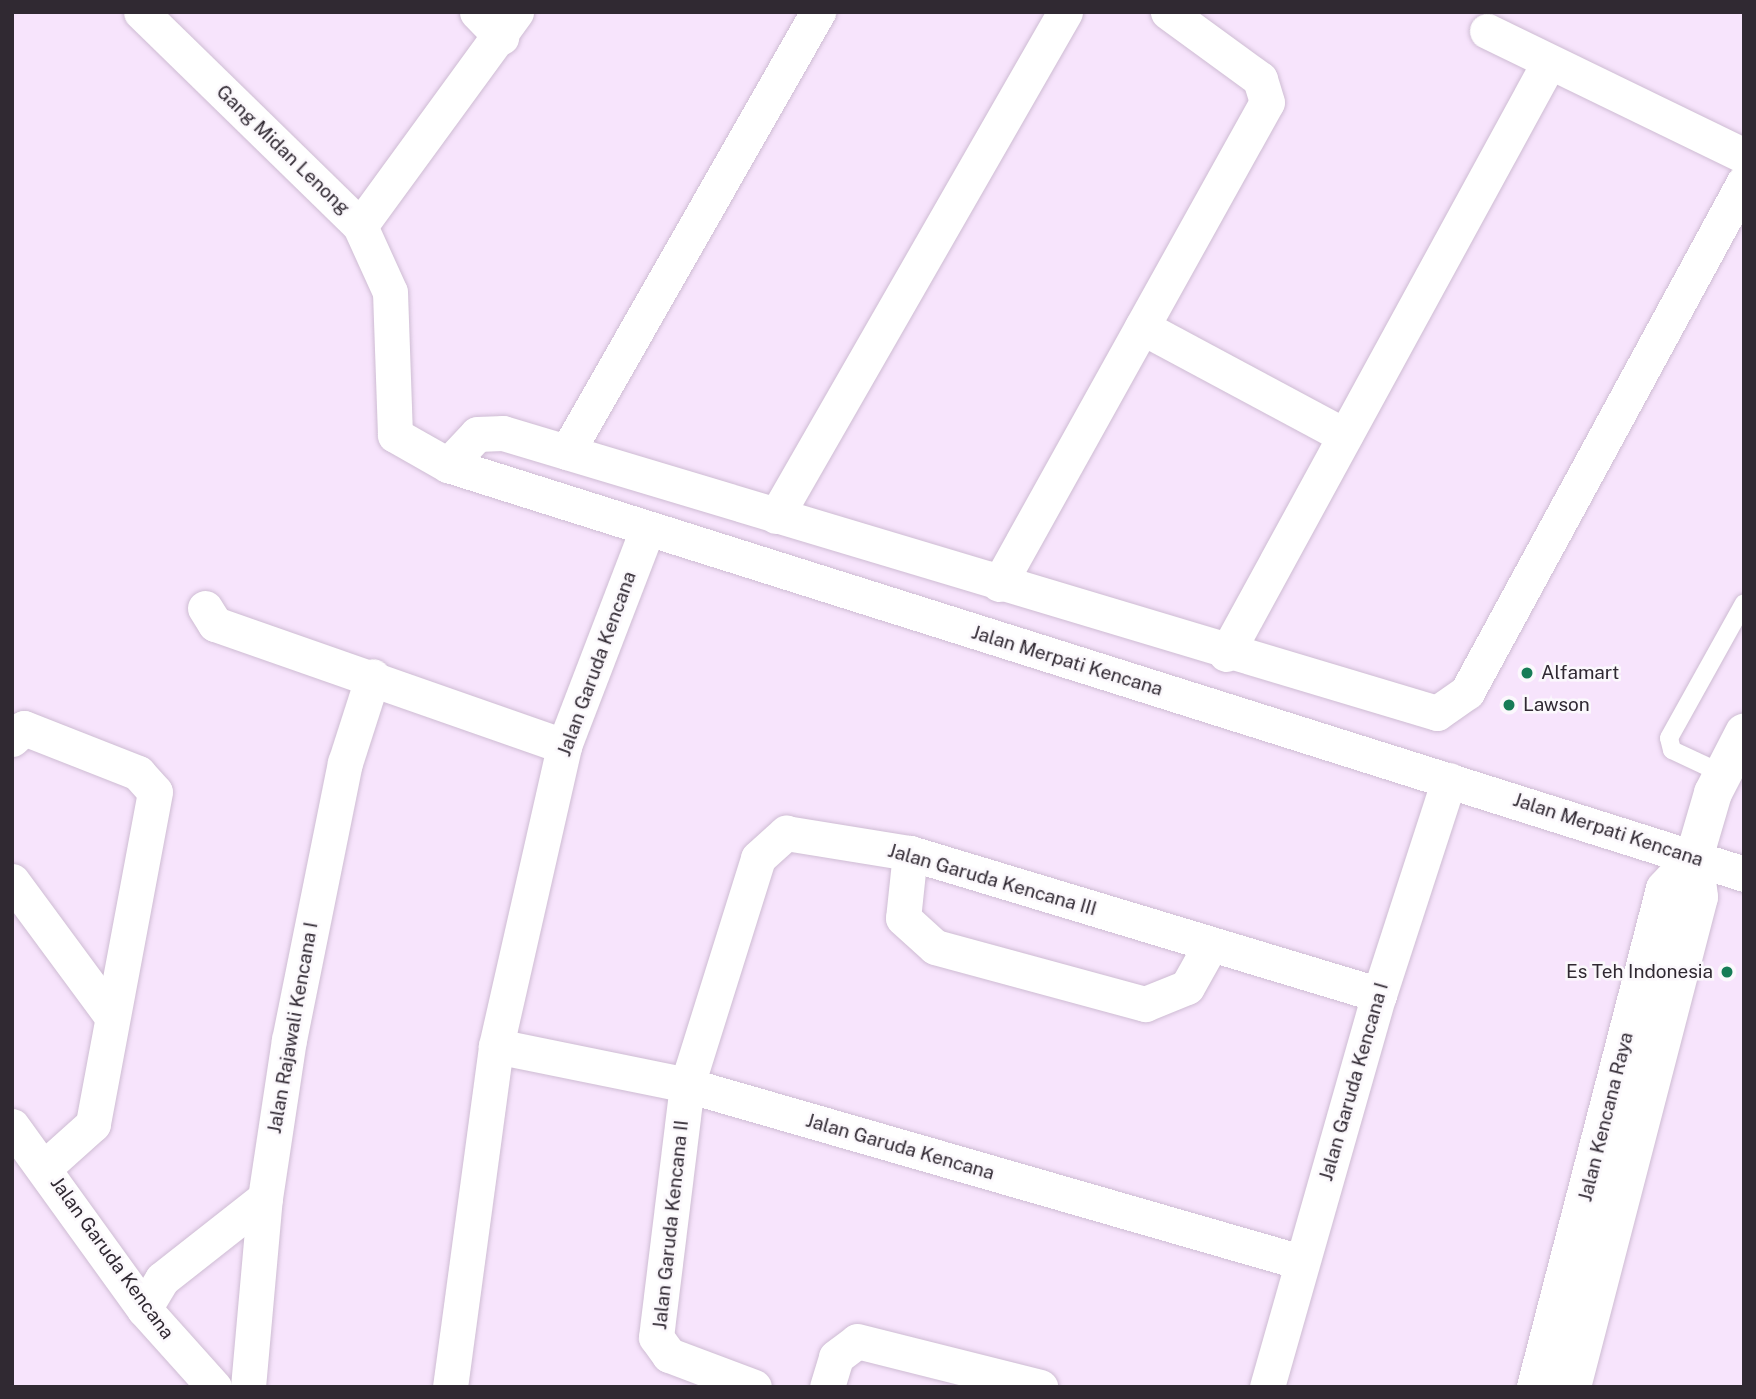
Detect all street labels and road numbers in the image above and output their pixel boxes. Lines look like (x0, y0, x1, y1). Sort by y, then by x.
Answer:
street label: Gang Midan Lenong (212, 80, 354, 220)
street label: Jalan Garuda Kencana (553, 568, 641, 760)
street label: Jalan Merpati Kencana (969, 621, 1165, 701)
street label: Jalan Merpati Kencana (1510, 788, 1706, 872)
street label: Jalan Garuda Kencana III (885, 839, 1099, 921)
street label: Jalan Rajawali Kencana I (263, 920, 323, 1136)
street label: Jalan Garuda Kencana I (1315, 980, 1393, 1184)
street label: Jalan Kencana Raya (1574, 1030, 1638, 1204)
street label: Jalan Garuda Kencana (803, 1109, 997, 1185)
street label: Jalan Garuda Kencana II (649, 1119, 693, 1331)
street label: Jalan Garuda Kencana (45, 1172, 179, 1344)

